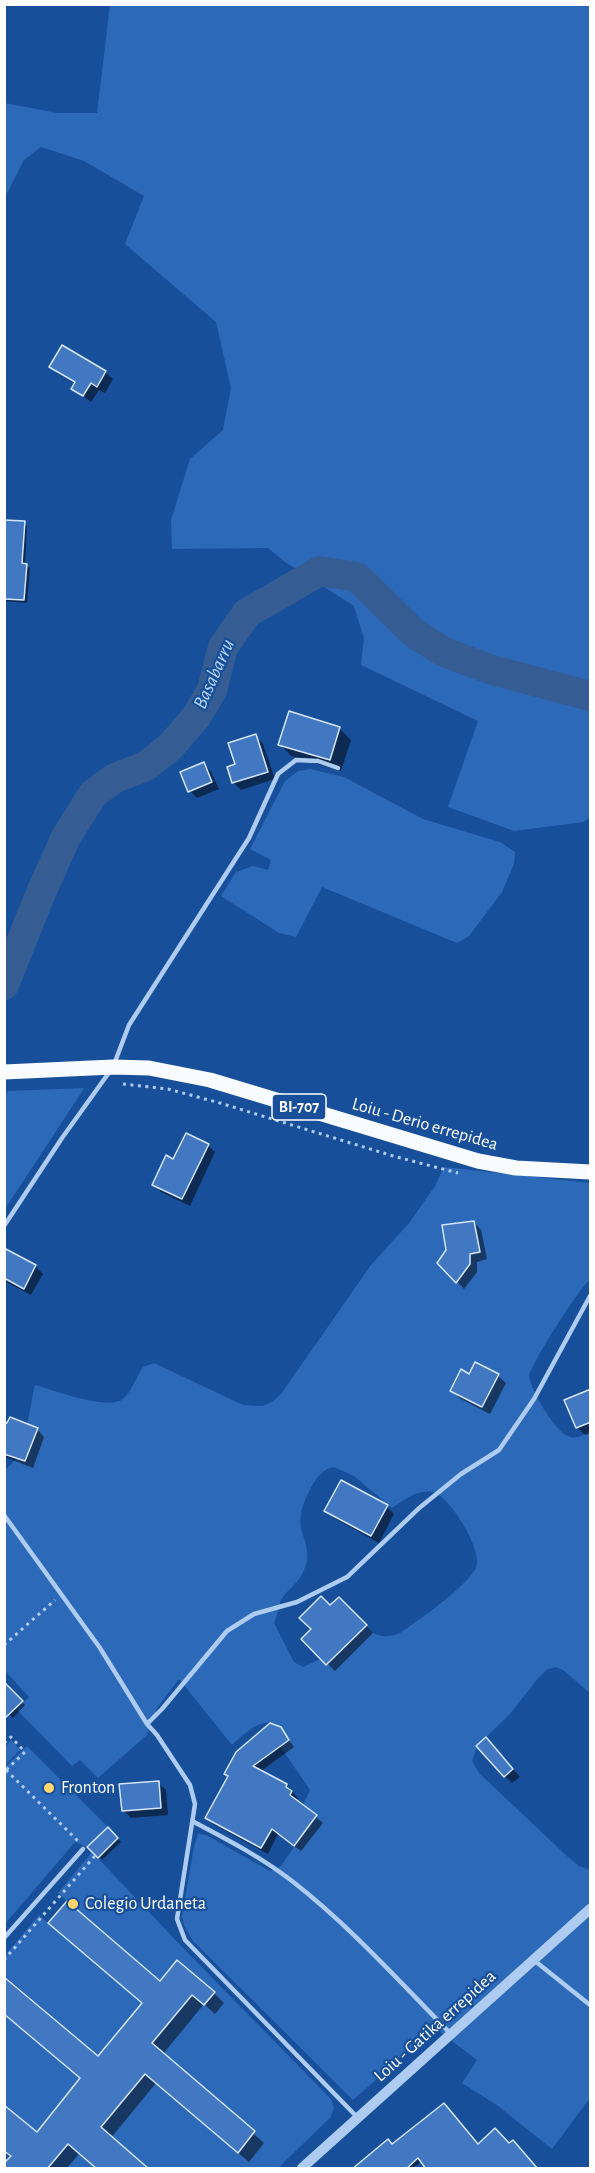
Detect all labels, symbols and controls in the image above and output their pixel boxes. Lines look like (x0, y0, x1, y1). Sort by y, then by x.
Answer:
water label: Basabarru (188, 635, 240, 713)
street label: Loiu - Derio errepidea (350, 1093, 500, 1155)
road number: BI-707 (272, 1094, 326, 1120)
place label: Fronton (61, 1777, 115, 1799)
marker: Fronton (42, 1781, 56, 1795)
place label: Colegio Urdaneta (85, 1893, 206, 1915)
marker: Colegio Urdaneta (66, 1897, 80, 1911)
street label: Loiu - Gatika errepidea (369, 1965, 501, 2087)

